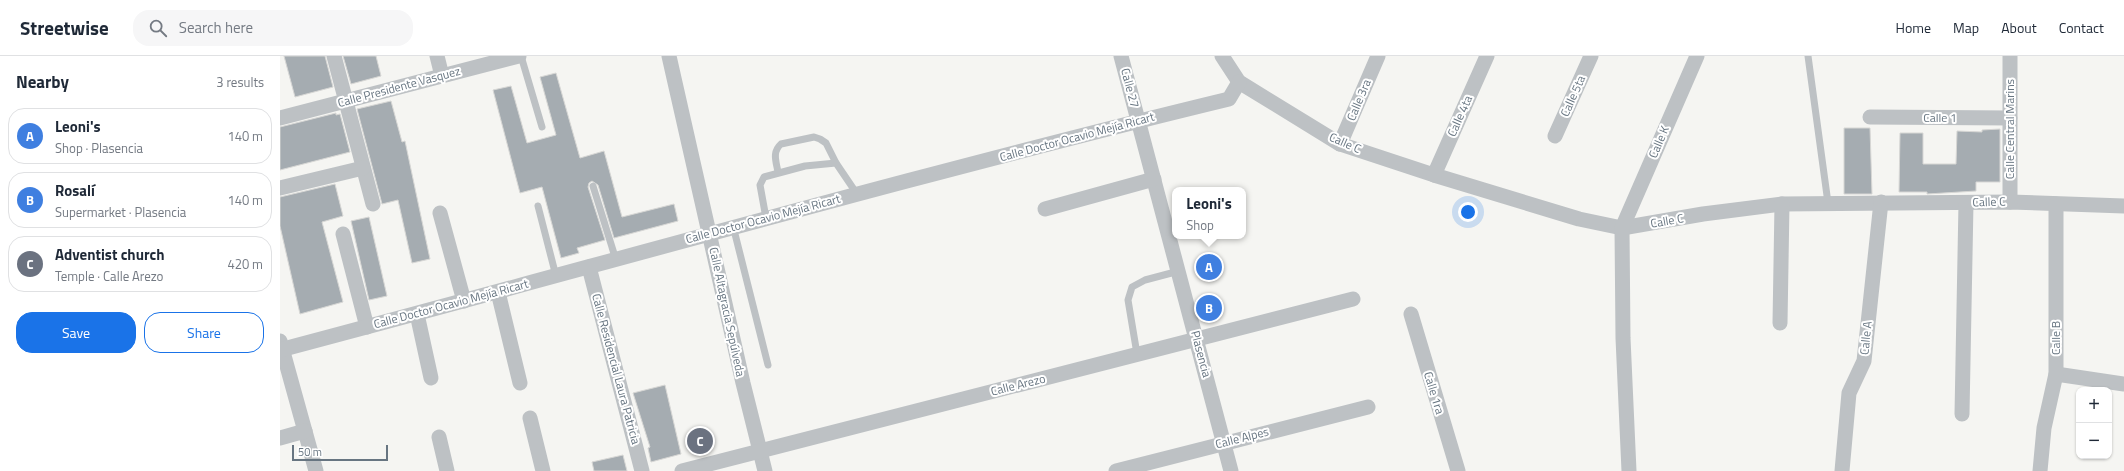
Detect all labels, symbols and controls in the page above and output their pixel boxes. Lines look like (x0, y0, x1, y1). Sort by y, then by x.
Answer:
search box (133, 10, 413, 46)
text: Streetwise (20, 13, 109, 42)
text: Search here (179, 16, 253, 39)
icon: search (147, 17, 169, 39)
text: Home (1896, 17, 1931, 38)
text: Map (1953, 17, 1979, 38)
text: About (2001, 17, 2037, 38)
text: Contact (2059, 17, 2104, 38)
street label: Calle Presidente Vasquez (335, 61, 462, 112)
street label: Calle 27 (1116, 66, 1145, 110)
text: Nearby (16, 69, 69, 95)
text: 3 results (216, 72, 264, 92)
street label: Calle 5ta (1555, 72, 1590, 120)
street label: Calle 3ra (1341, 76, 1376, 124)
street label: Calle Central Marins (2000, 78, 2019, 179)
street label: Calle 4ta (1442, 92, 1477, 140)
street label: Calle Doctor Ocavio Mejía Ricart (997, 106, 1157, 166)
street label: Calle 1 (1923, 108, 1957, 127)
text: Leoni's (55, 115, 101, 138)
street label: Calle K (1643, 122, 1674, 161)
text: A (26, 126, 34, 146)
text: 140 m (227, 126, 263, 146)
street label: Calle C (1326, 127, 1365, 158)
text: Shop · Plasencia (55, 138, 143, 158)
text: Rosalí (55, 179, 95, 202)
popup (1172, 187, 1246, 239)
street label: Calle Doctor Ocavio Mejía Ricart (683, 188, 843, 248)
text: B (26, 190, 34, 210)
text: 140 m (227, 190, 263, 210)
street label: Calle C (1972, 191, 2006, 212)
text: Leoni's (1186, 192, 1232, 215)
text: Supermarket · Plasencia (55, 202, 186, 222)
your location (1458, 202, 1478, 222)
street label: Calle C (1649, 208, 1685, 233)
text: Shop (1186, 215, 1214, 235)
text: Adventist church (55, 243, 165, 266)
street label: Calle Altagracia Sepúlveda (704, 245, 750, 378)
pin: A (1196, 252, 1222, 282)
text: C (26, 254, 34, 274)
text: 420 m (227, 254, 263, 274)
text: Temple · Calle Arezo (55, 266, 164, 286)
street label: Calle Doctor Ocavio Mejía Ricart (371, 273, 531, 333)
street label: Calle Residencial Laura Patricia (587, 291, 646, 446)
pin: B (1196, 293, 1222, 323)
button: Save (16, 312, 136, 353)
button: Share (144, 312, 264, 353)
street label: Calle A (1854, 320, 1877, 356)
street label: Calle B (2046, 321, 2065, 355)
street label: Plasencia (1186, 328, 1217, 379)
street label: Calle Arezo (989, 369, 1047, 400)
street label: Calle 1ra (1419, 369, 1450, 417)
map controls (2076, 387, 2112, 459)
button: + (2076, 387, 2112, 423)
street label: Calle Alpes (1213, 422, 1271, 453)
button: − (2076, 423, 2112, 459)
pin: C (687, 426, 713, 456)
scale bar (292, 443, 388, 462)
text: 50 m (298, 444, 322, 460)

